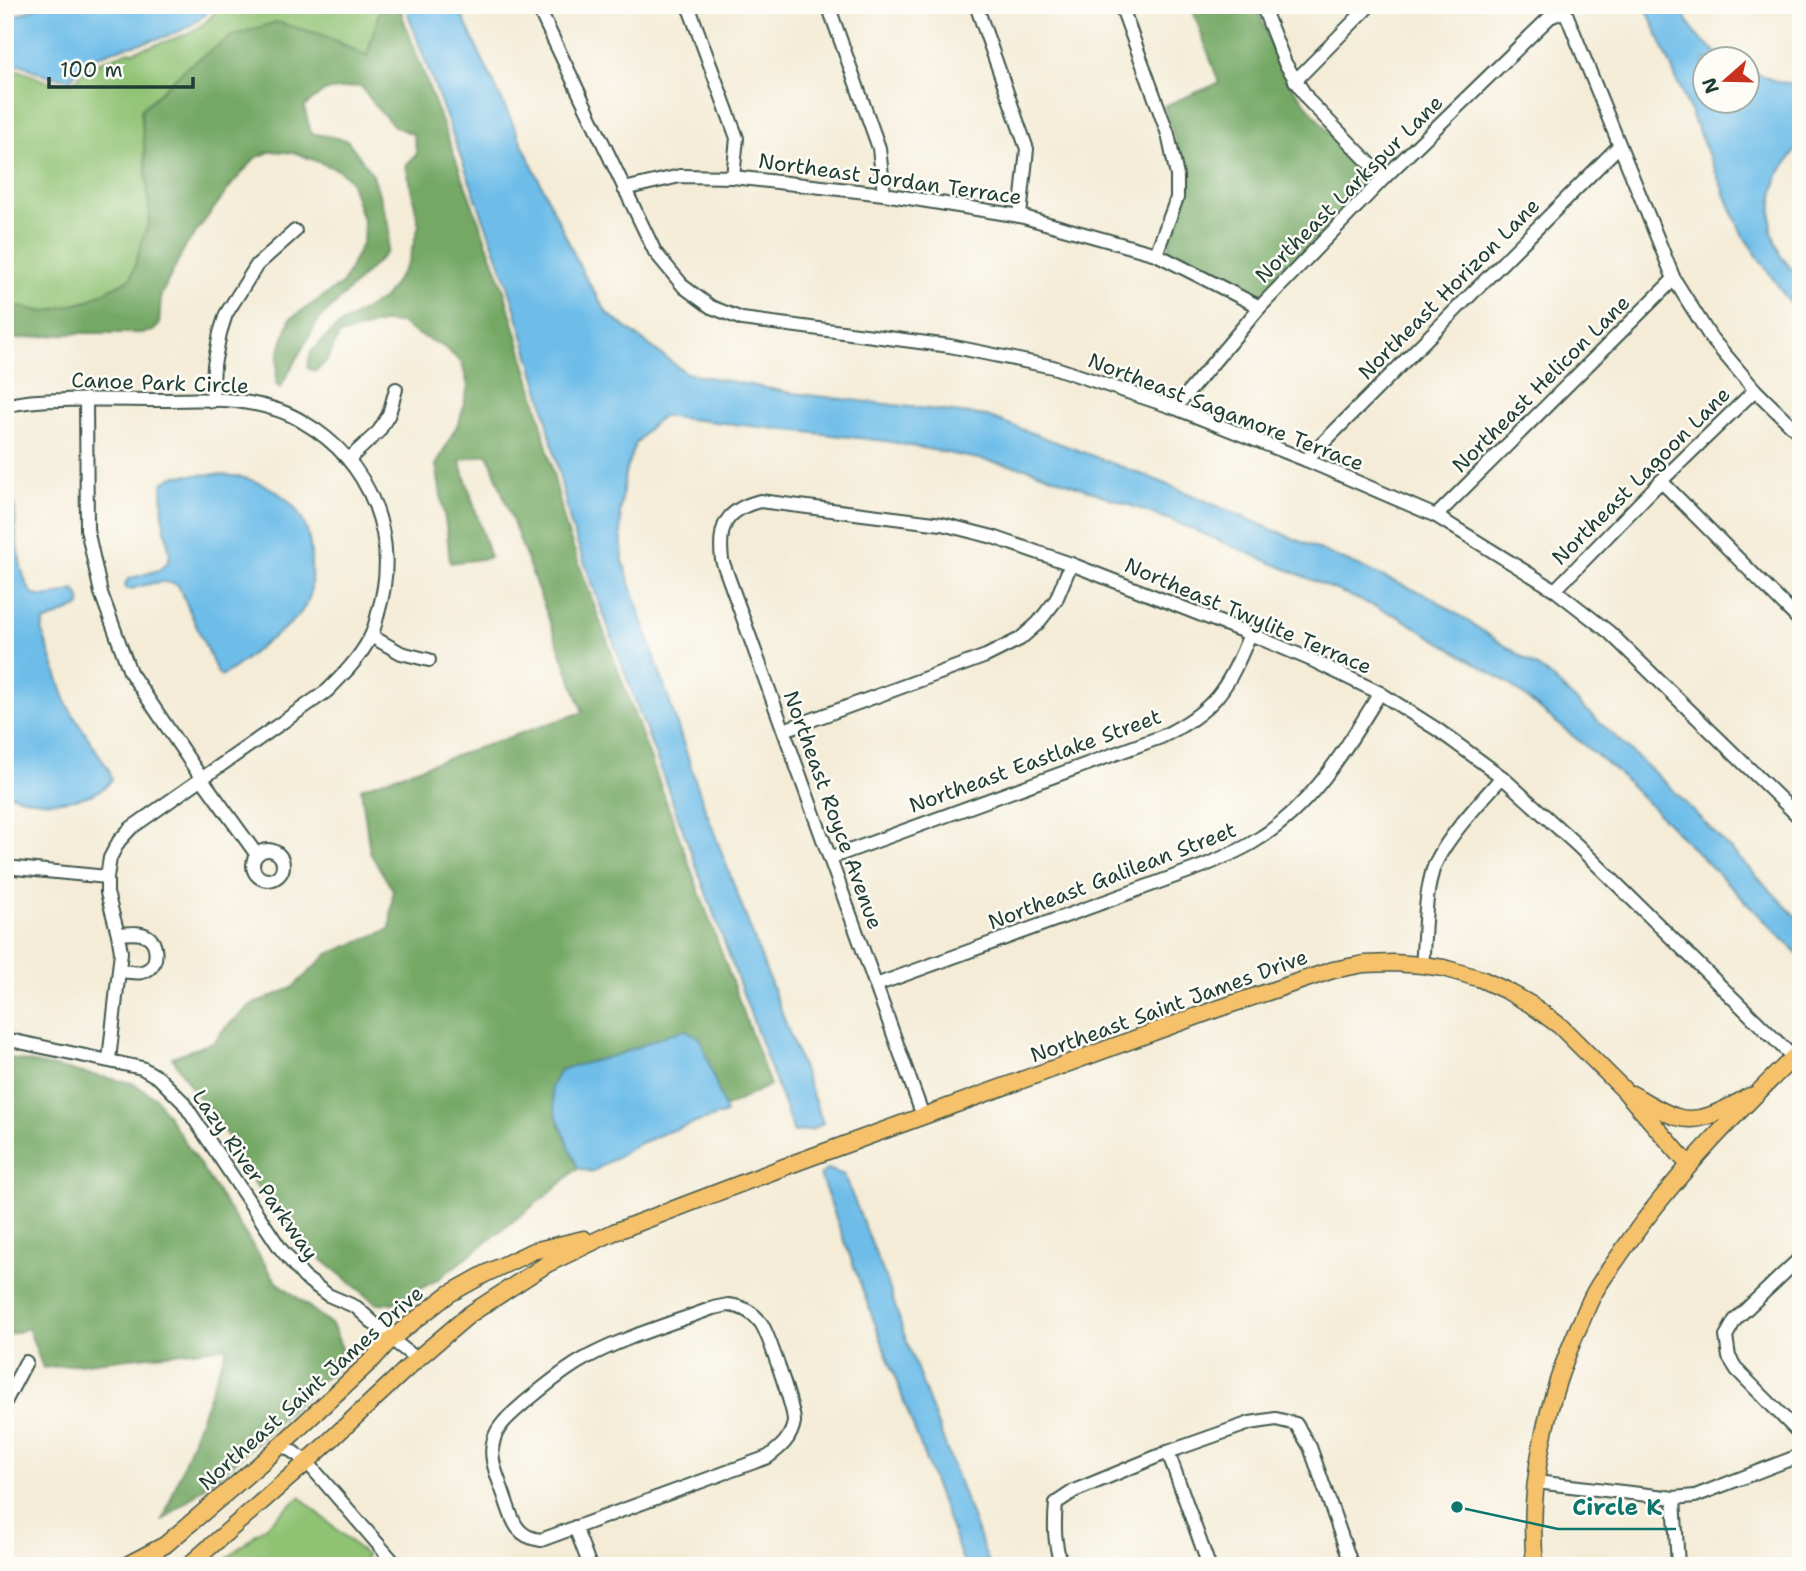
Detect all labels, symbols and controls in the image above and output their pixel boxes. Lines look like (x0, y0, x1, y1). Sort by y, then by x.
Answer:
scale bar (49, 46, 192, 90)
north arrow (1690, 46, 1760, 116)
text: 100 m (60, 56, 123, 84)
text: N (1696, 74, 1725, 97)
street label: Northeast Larkspur Lane (1249, 89, 1449, 289)
street label: Northeast Jordan Terrace (757, 147, 1023, 211)
street label: Northeast Horizon Lane (1352, 192, 1546, 386)
street label: Northeast Helicon Lane (1446, 289, 1636, 479)
street label: Northeast Sagamore Terrace (1084, 346, 1368, 478)
street label: Canoe Park Circle (71, 366, 249, 400)
street label: Northeast Lagoon Lane (1546, 381, 1736, 571)
street label: Northeast Twylite Terrace (1120, 551, 1376, 681)
street label: Northeast Royce Avenue (777, 687, 889, 933)
street label: Northeast Eastlake Street (905, 702, 1165, 820)
street label: Northeast Galilean Street (984, 816, 1240, 936)
street label: Northeast Saint James Drive (1026, 943, 1312, 1069)
street label: Lazy River Parkway (185, 1084, 325, 1266)
street label: Northeast Saint James Drive (193, 1279, 429, 1497)
callout: Circle K (1558, 1485, 1676, 1529)
text: Circle K (1572, 1492, 1662, 1522)

